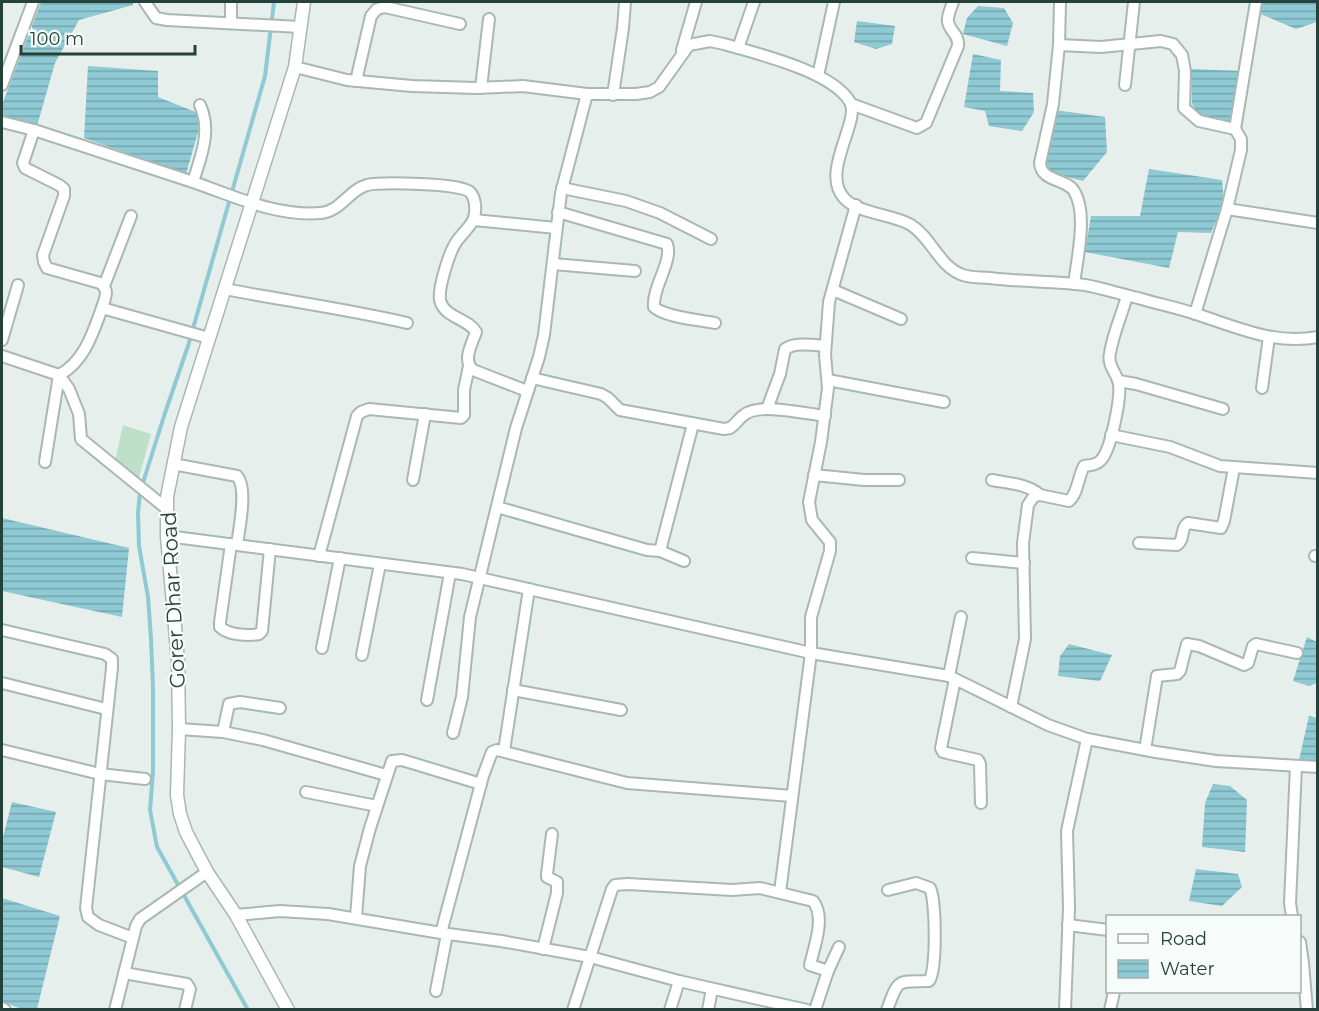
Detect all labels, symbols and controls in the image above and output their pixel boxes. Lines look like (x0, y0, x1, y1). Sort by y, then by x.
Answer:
scale bar (21, 18, 195, 56)
text: 100 m (30, 28, 84, 50)
street label: Gorer Dhar Road (156, 511, 190, 689)
legend (1106, 915, 1301, 993)
text: Road (1160, 928, 1207, 950)
text: Water (1160, 958, 1215, 980)

